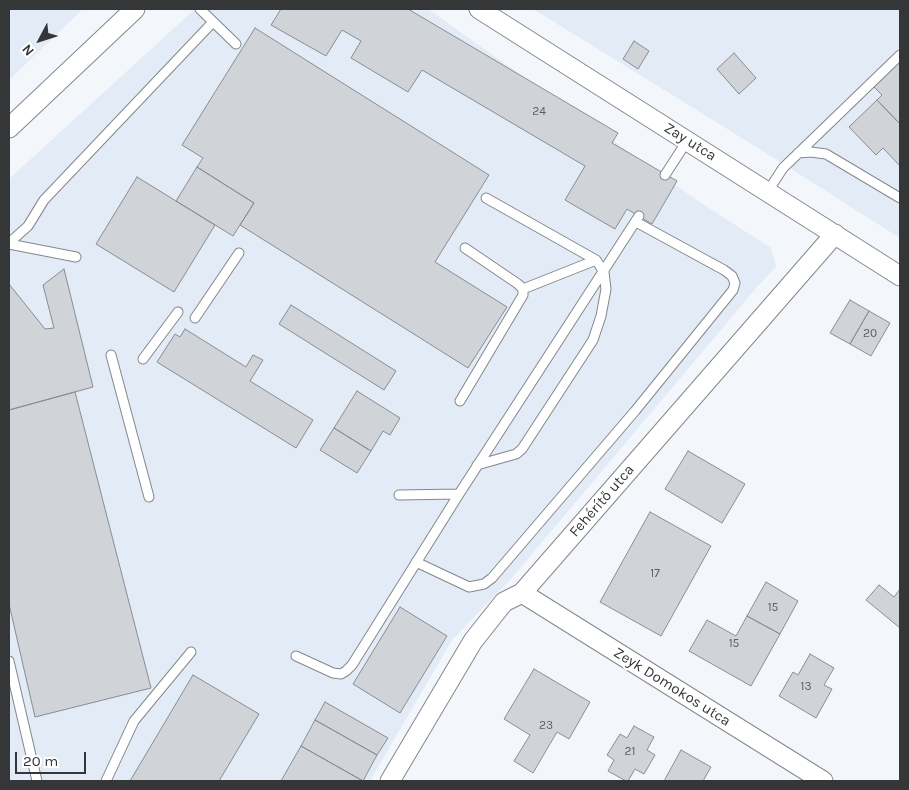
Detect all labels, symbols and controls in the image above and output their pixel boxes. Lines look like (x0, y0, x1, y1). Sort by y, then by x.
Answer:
north arrow (15, 15, 65, 65)
text: N (18, 41, 38, 59)
house number: 24 (532, 105, 546, 119)
street label: Zay utca (660, 119, 720, 165)
house number: 20 (863, 327, 877, 341)
street label: Fehérítő utca (566, 461, 638, 541)
house number: 17 (650, 567, 660, 581)
house number: 15 (768, 601, 778, 615)
house number: 15 (729, 637, 739, 651)
street label: Zeyk Domokos utca (610, 644, 734, 730)
house number: 13 (800, 680, 812, 694)
house number: 23 (539, 719, 553, 733)
scale bar (18, 742, 89, 774)
house number: 21 (625, 745, 635, 759)
text: 20 m (23, 752, 58, 770)

